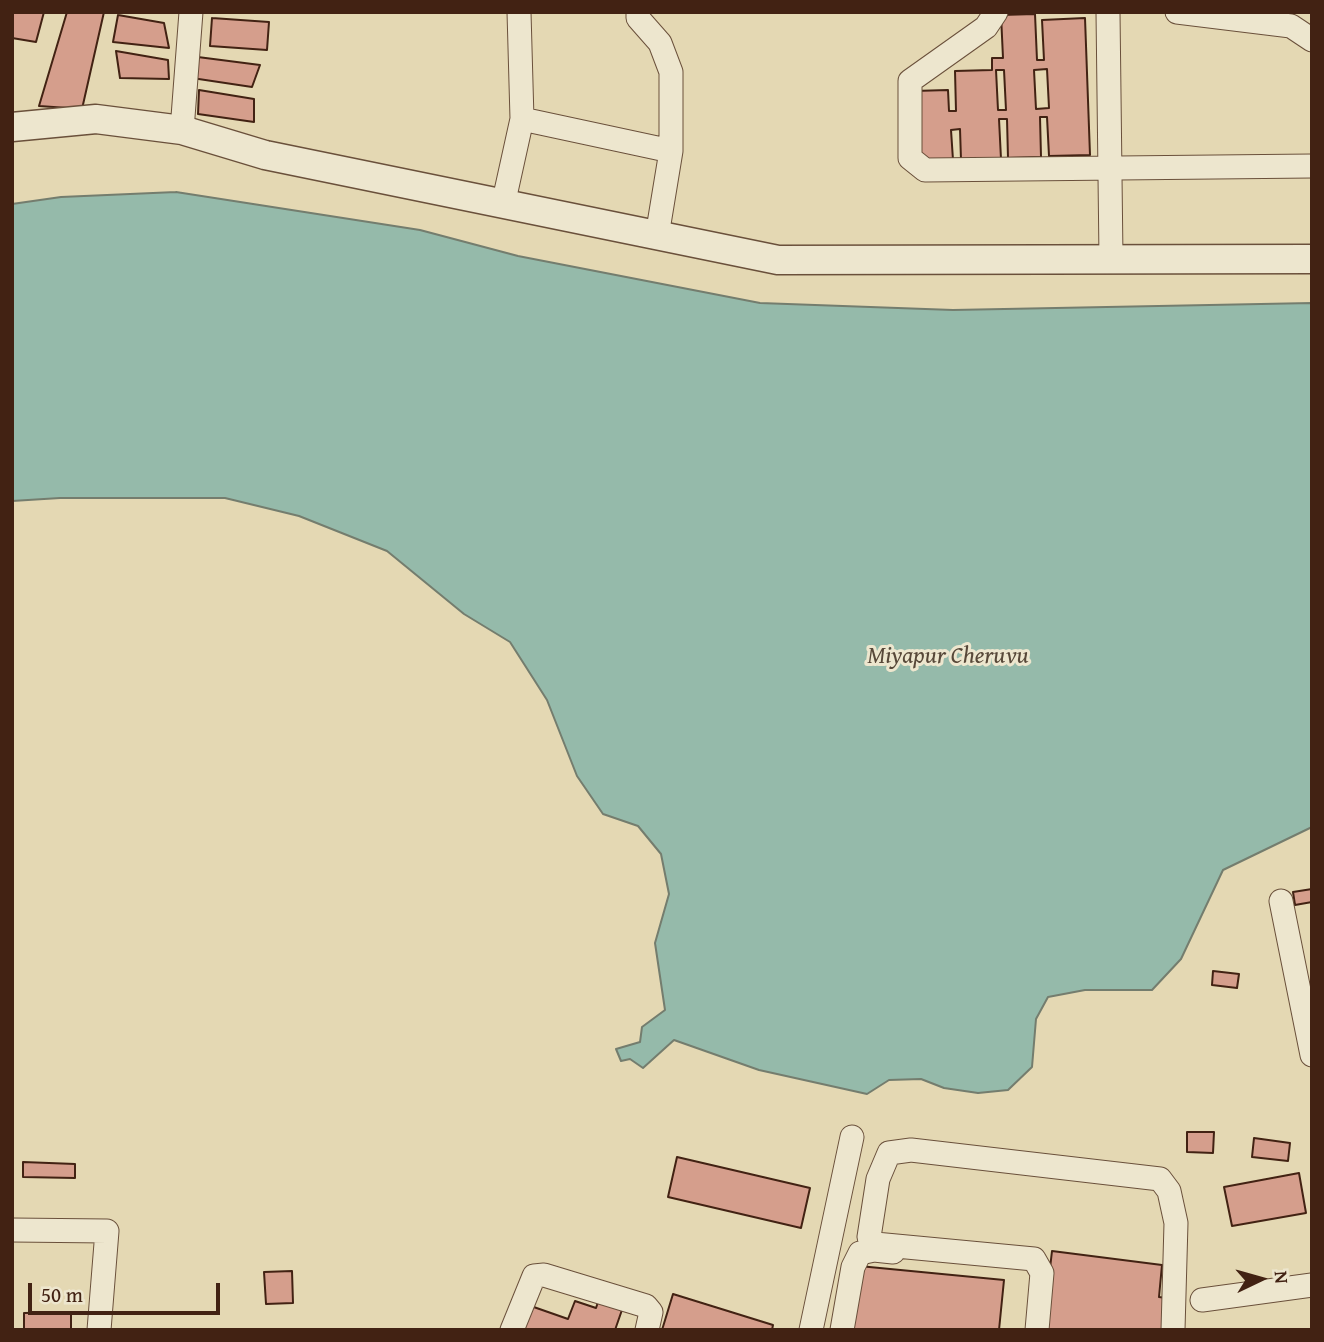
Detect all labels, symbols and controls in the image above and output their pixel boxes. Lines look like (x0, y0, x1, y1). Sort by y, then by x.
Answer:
water label: Miyapur Cheruvu (867, 643, 1029, 671)
north arrow (1226, 1244, 1296, 1314)
scale bar (32, 1268, 224, 1312)
text: N (1267, 1270, 1296, 1285)
text: 50 m (41, 1279, 83, 1310)

